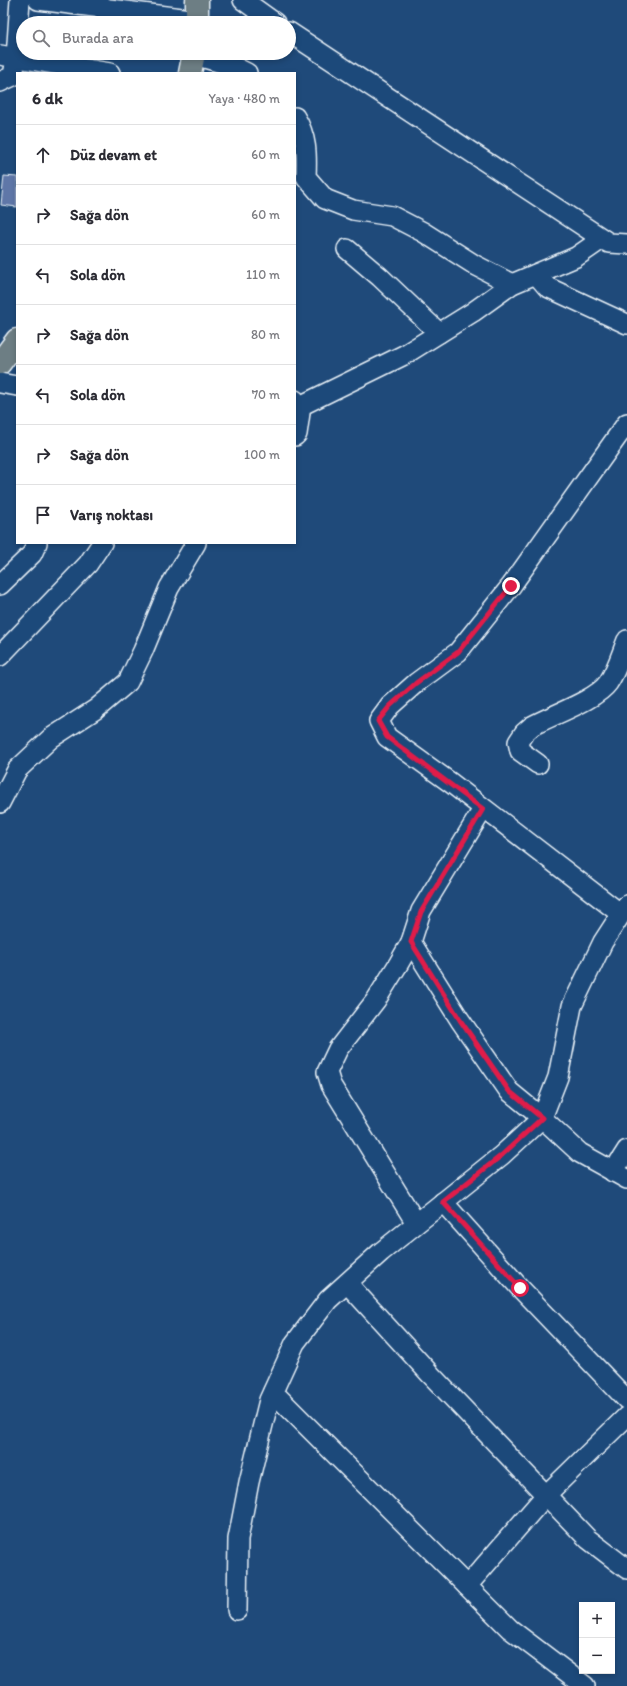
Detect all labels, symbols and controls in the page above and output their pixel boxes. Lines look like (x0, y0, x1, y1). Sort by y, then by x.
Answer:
search box (16, 16, 296, 60)
icon: search (30, 27, 52, 49)
text: Burada ara (62, 29, 134, 47)
text: 6 dk (32, 88, 63, 108)
text: Yaya · 480 m (209, 91, 280, 106)
icon: ahead (32, 144, 54, 166)
text: Düz devam et (70, 146, 157, 164)
text: 60 m (251, 147, 280, 162)
icon: right (32, 204, 54, 226)
text: Sağa dön (70, 206, 129, 224)
text: 60 m (251, 207, 280, 222)
icon: left (32, 264, 54, 286)
text: Sola dön (70, 266, 125, 284)
text: 110 m (246, 267, 280, 282)
icon: right (32, 324, 54, 346)
text: Sağa dön (70, 326, 129, 344)
text: 80 m (251, 327, 280, 342)
icon: left (32, 384, 54, 406)
text: Sola dön (70, 386, 125, 404)
text: 70 m (252, 387, 280, 402)
icon: right (32, 444, 54, 466)
text: Sağa dön (70, 446, 129, 464)
text: 100 m (244, 447, 280, 462)
icon: arrive (32, 504, 54, 526)
text: Varış noktası (70, 506, 153, 524)
route end (502, 577, 520, 595)
route start (511, 1279, 529, 1297)
map controls (579, 1602, 615, 1674)
button: + (579, 1602, 615, 1638)
button: − (579, 1638, 615, 1674)

